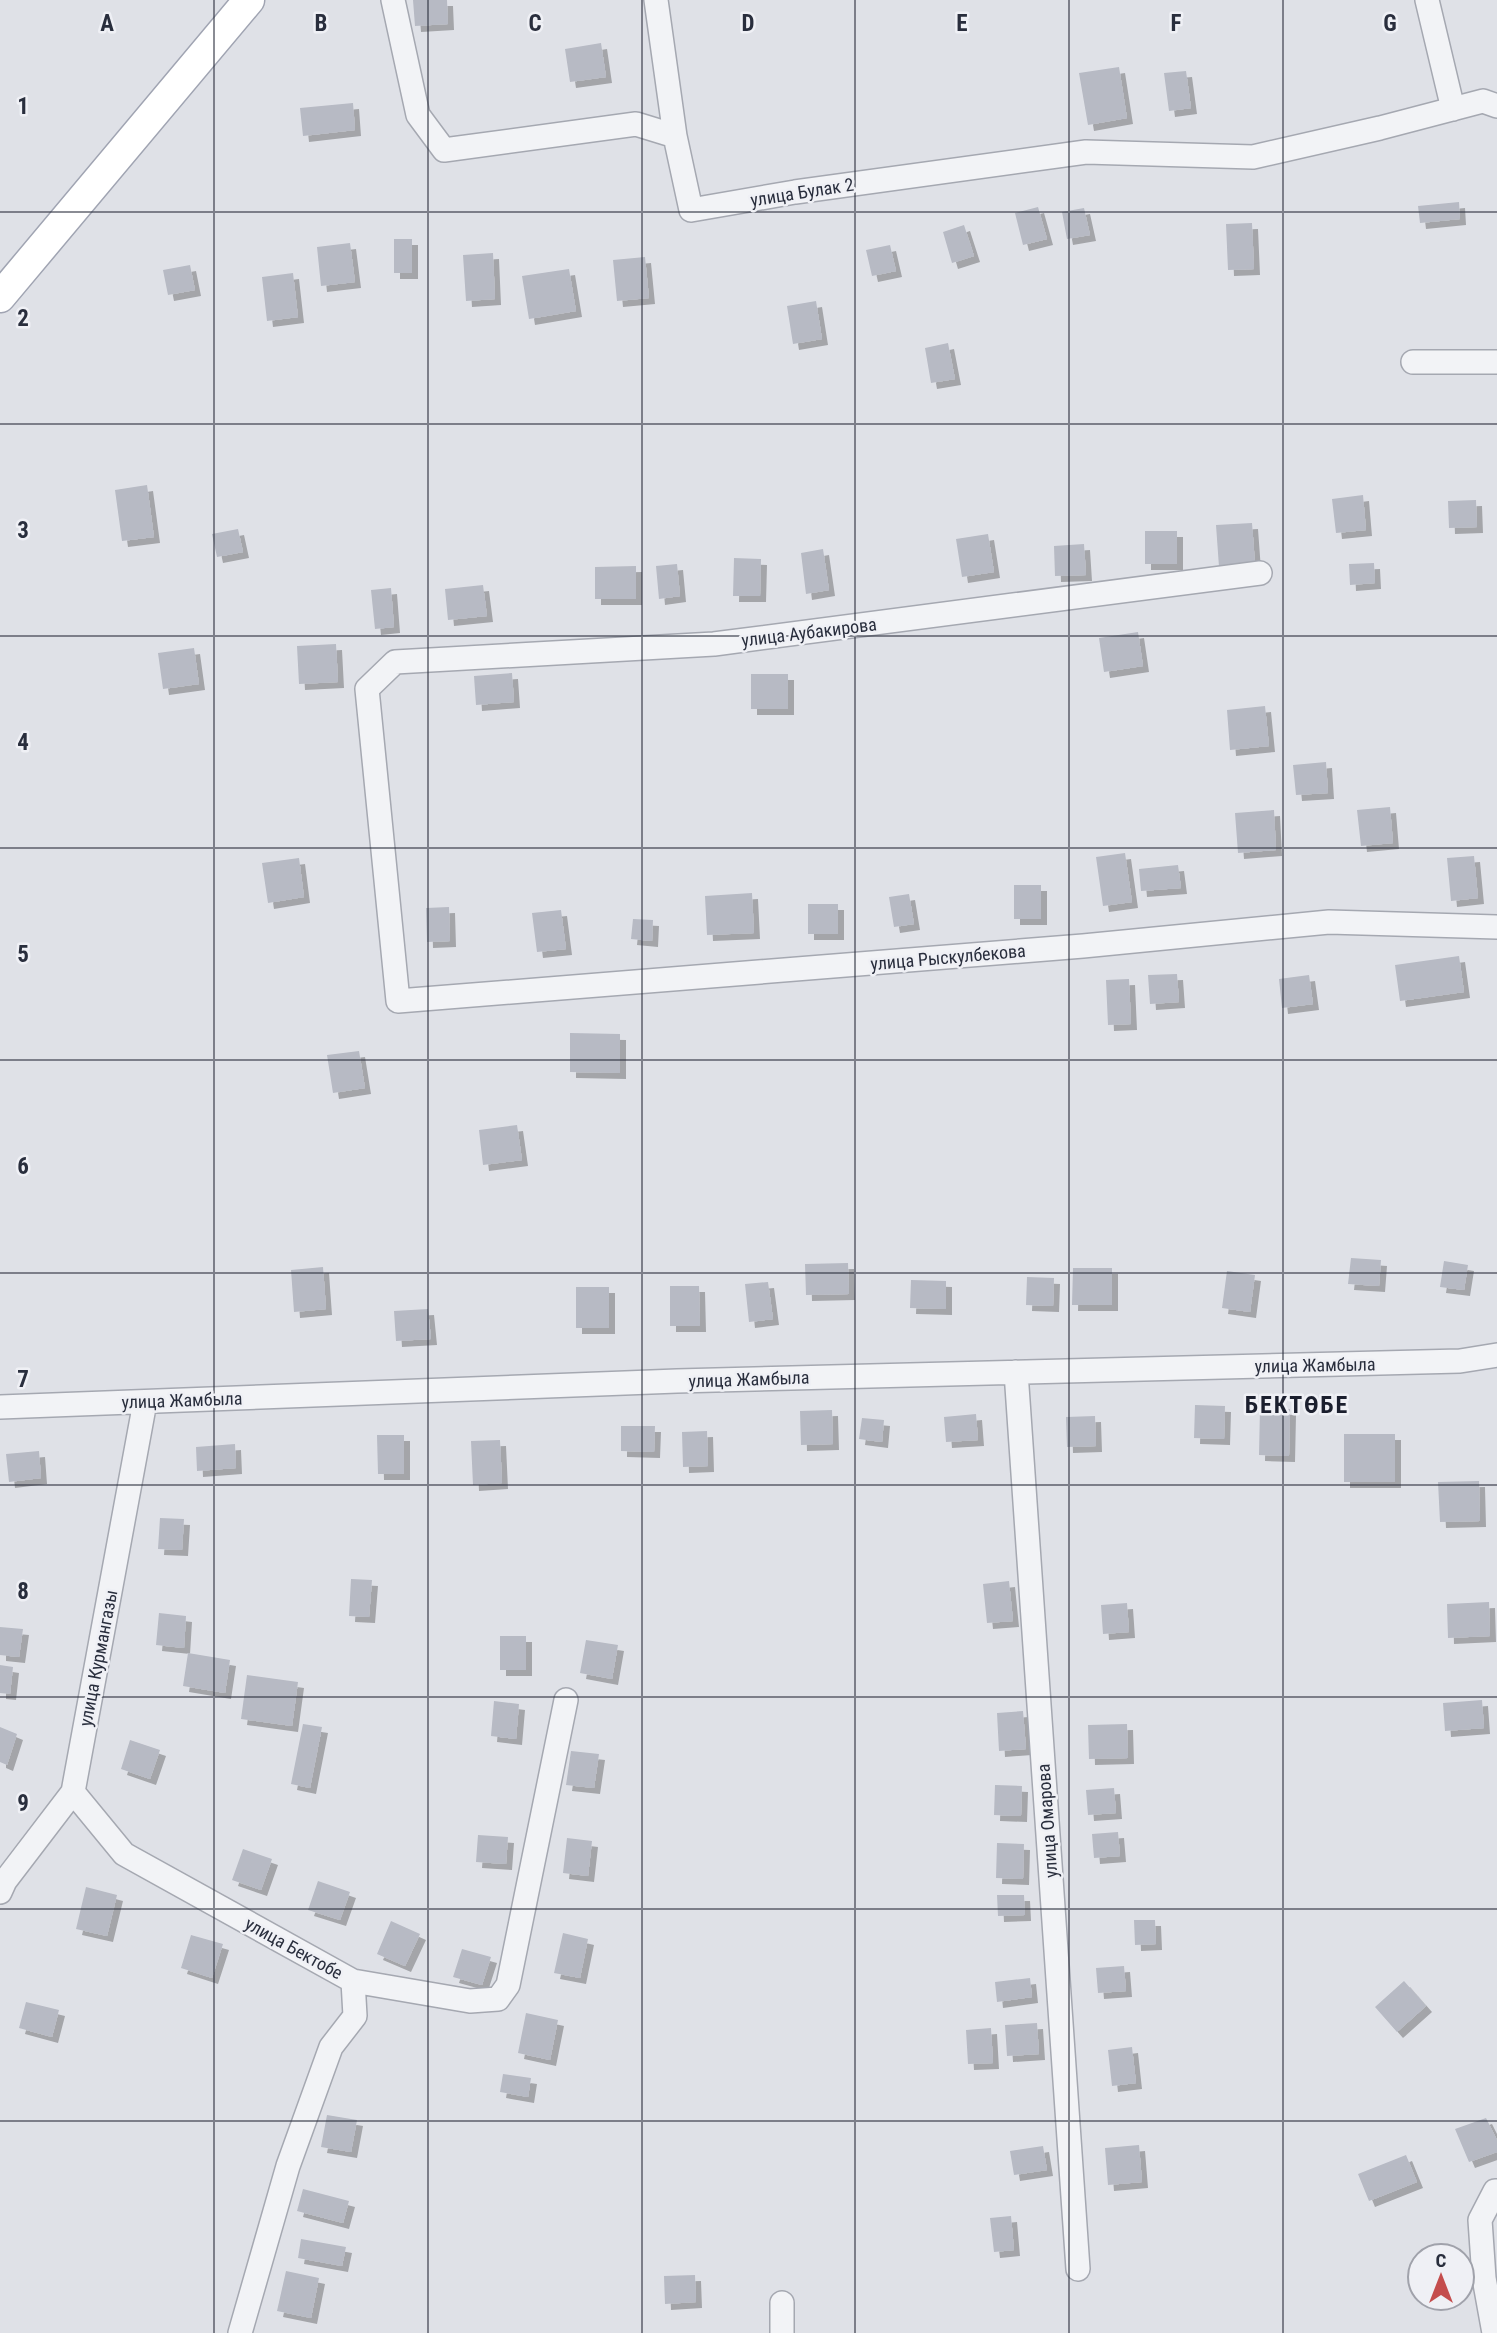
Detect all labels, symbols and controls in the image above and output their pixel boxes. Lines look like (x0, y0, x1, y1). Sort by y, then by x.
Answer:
text: A (100, 10, 114, 37)
text: B (315, 10, 327, 37)
text: C (528, 10, 542, 37)
text: D (742, 10, 755, 37)
text: E (956, 10, 968, 37)
text: F (1171, 10, 1182, 37)
text: G (1383, 10, 1397, 37)
text: 1 (17, 93, 29, 120)
street label: улица Булак 2 (749, 173, 855, 211)
text: 2 (17, 305, 29, 332)
text: 3 (17, 517, 29, 544)
street label: улица Аубакирова (740, 613, 878, 651)
text: 4 (17, 729, 29, 756)
street label: улица Рыскулбекова (870, 940, 1026, 974)
text: 5 (17, 941, 29, 968)
text: 6 (17, 1153, 29, 1180)
street label: улица Жамбыла (1254, 1353, 1376, 1377)
text: 7 (17, 1366, 29, 1393)
street label: улица Жамбыла (688, 1366, 810, 1392)
street label: улица Жамбыла (121, 1387, 243, 1413)
district label: БЕКТӨБЕ (1245, 1391, 1349, 1419)
text: 8 (17, 1578, 29, 1605)
street label: улица Курмангазы (74, 1588, 122, 1728)
street label: улица Омарова (1033, 1763, 1061, 1879)
text: 9 (17, 1790, 29, 1817)
street label: улица Бектобе (242, 1913, 346, 1983)
north arrow (1406, 2242, 1476, 2312)
text: С (1436, 2249, 1447, 2272)

